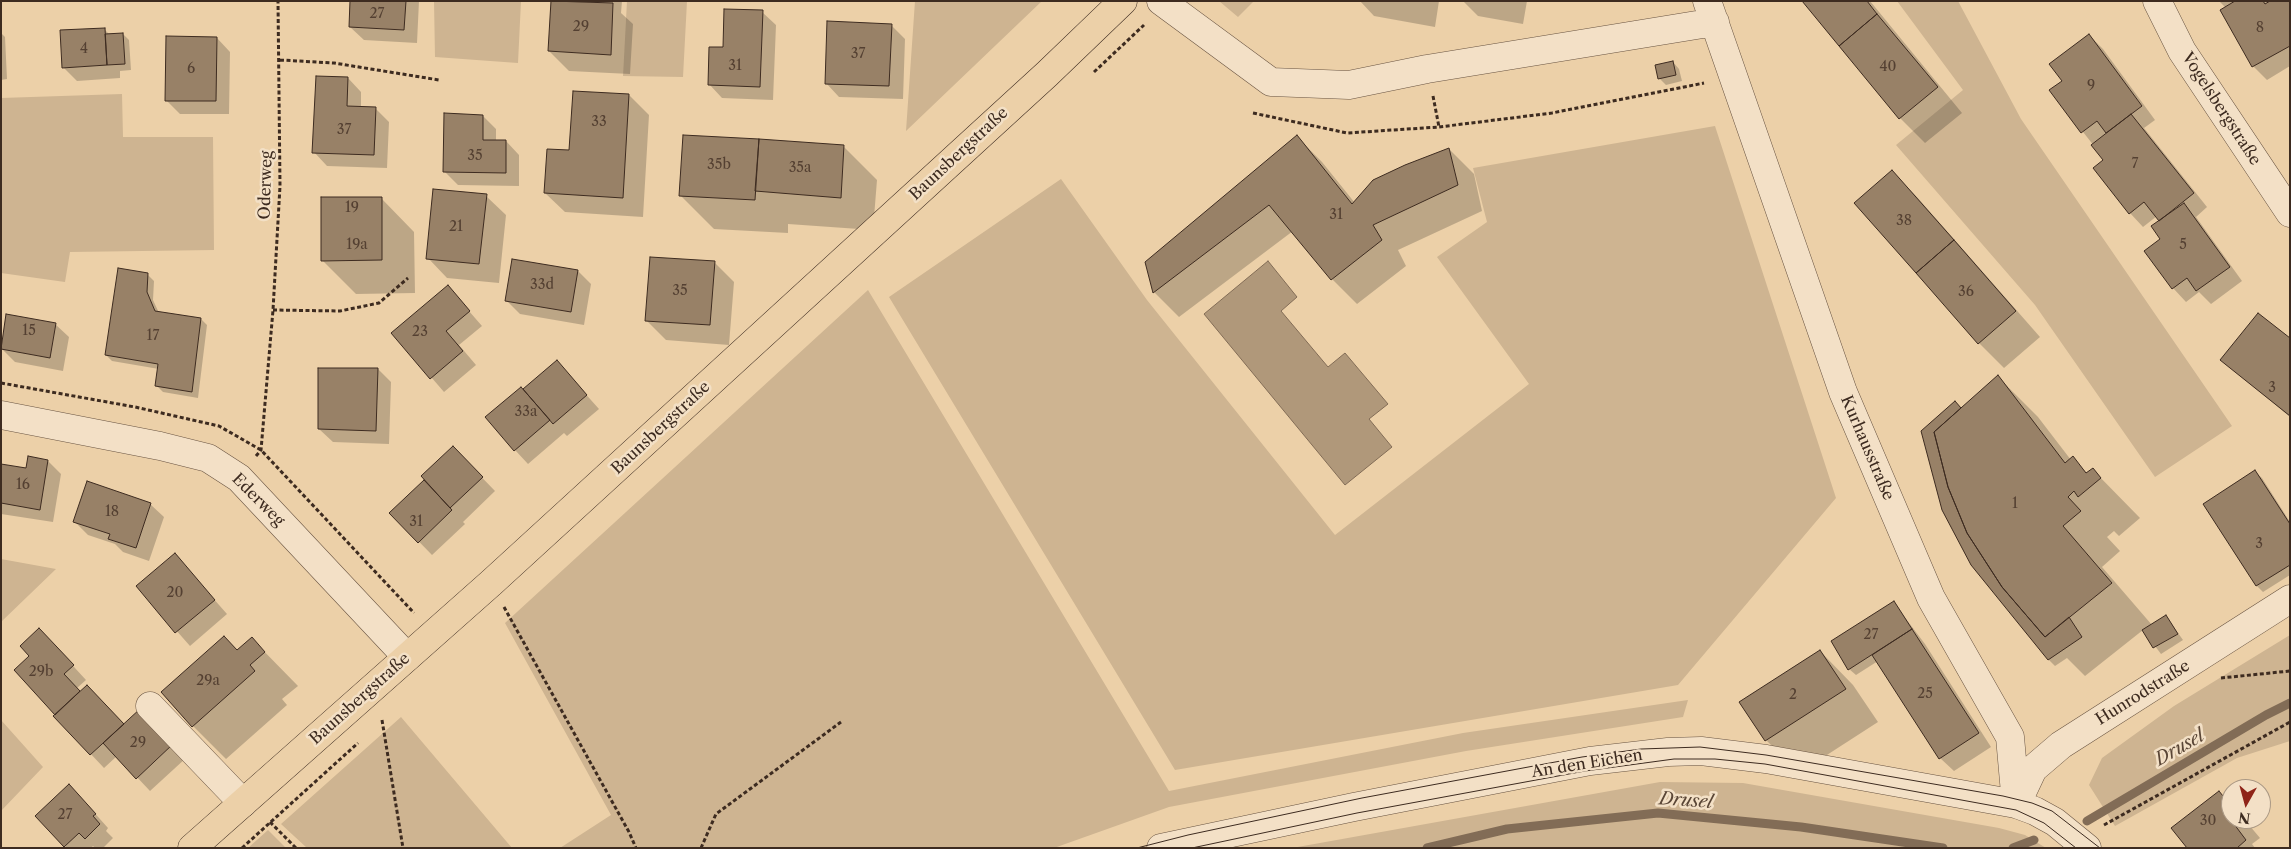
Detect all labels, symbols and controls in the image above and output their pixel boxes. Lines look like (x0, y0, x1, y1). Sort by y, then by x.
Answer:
house number: 27 (370, 6, 384, 22)
house number: 29 (573, 19, 589, 35)
house number: 8 (2256, 20, 2264, 36)
house number: 4 (80, 41, 88, 57)
house number: 37 (851, 46, 865, 62)
street label: Vogelsbergstraße (2177, 49, 2265, 169)
house number: 31 (728, 58, 742, 74)
house number: 40 (1880, 59, 1896, 75)
house number: 6 (187, 61, 195, 77)
house number: 9 (2087, 78, 2095, 94)
street label: Baunsbergstraße (906, 103, 1012, 205)
house number: 33 (591, 114, 607, 130)
house number: 37 (337, 122, 351, 138)
house number: 35 (467, 148, 483, 164)
street label: Oderweg (255, 150, 277, 220)
house number: 7 (2132, 156, 2138, 172)
house number: 35b (707, 157, 731, 173)
house number: 35a (789, 160, 811, 176)
house number: 19 (345, 200, 359, 216)
house number: 31 (1329, 207, 1343, 223)
house number: 38 (1896, 213, 1912, 229)
house number: 21 (449, 219, 463, 235)
house number: 19a (346, 237, 368, 253)
house number: 5 (2179, 237, 2187, 253)
house number: 33d (530, 277, 554, 293)
house number: 35 (672, 283, 688, 299)
house number: 36 (1958, 284, 1974, 300)
house number: 15 (22, 323, 36, 339)
house number: 23 (412, 324, 428, 340)
house number: 17 (147, 328, 159, 344)
street label: Baunsbergstraße (608, 377, 714, 479)
house number: 3 (2268, 380, 2276, 396)
street label: Kurhausstraße (1836, 393, 1898, 503)
house number: 33a (515, 404, 537, 420)
street label: Ederweg (228, 470, 288, 530)
house number: 16 (16, 477, 30, 493)
house number: 1 (2012, 496, 2018, 512)
house number: 18 (105, 504, 119, 520)
house number: 31 (409, 514, 423, 530)
house number: 3 (2255, 536, 2263, 552)
house number: 20 (167, 585, 183, 601)
house number: 27 (1864, 627, 1878, 643)
street label: Baunsbergstraße (306, 649, 414, 749)
street label: Hunrodstraße (2092, 656, 2194, 730)
house number: 29b (29, 664, 53, 680)
house number: 29a (196, 673, 220, 689)
house number: 25 (1917, 686, 1933, 702)
house number: 2 (1789, 687, 1797, 703)
water label: Drusel (2151, 725, 2209, 771)
house number: 29 (130, 735, 146, 751)
street label: An den Eichen (1530, 746, 1644, 782)
north arrow (2221, 779, 2271, 829)
water label: Drusel (1658, 788, 1714, 814)
house number: 27 (58, 807, 72, 823)
text: N (2237, 808, 2251, 828)
house number: 30 (2200, 813, 2216, 829)

